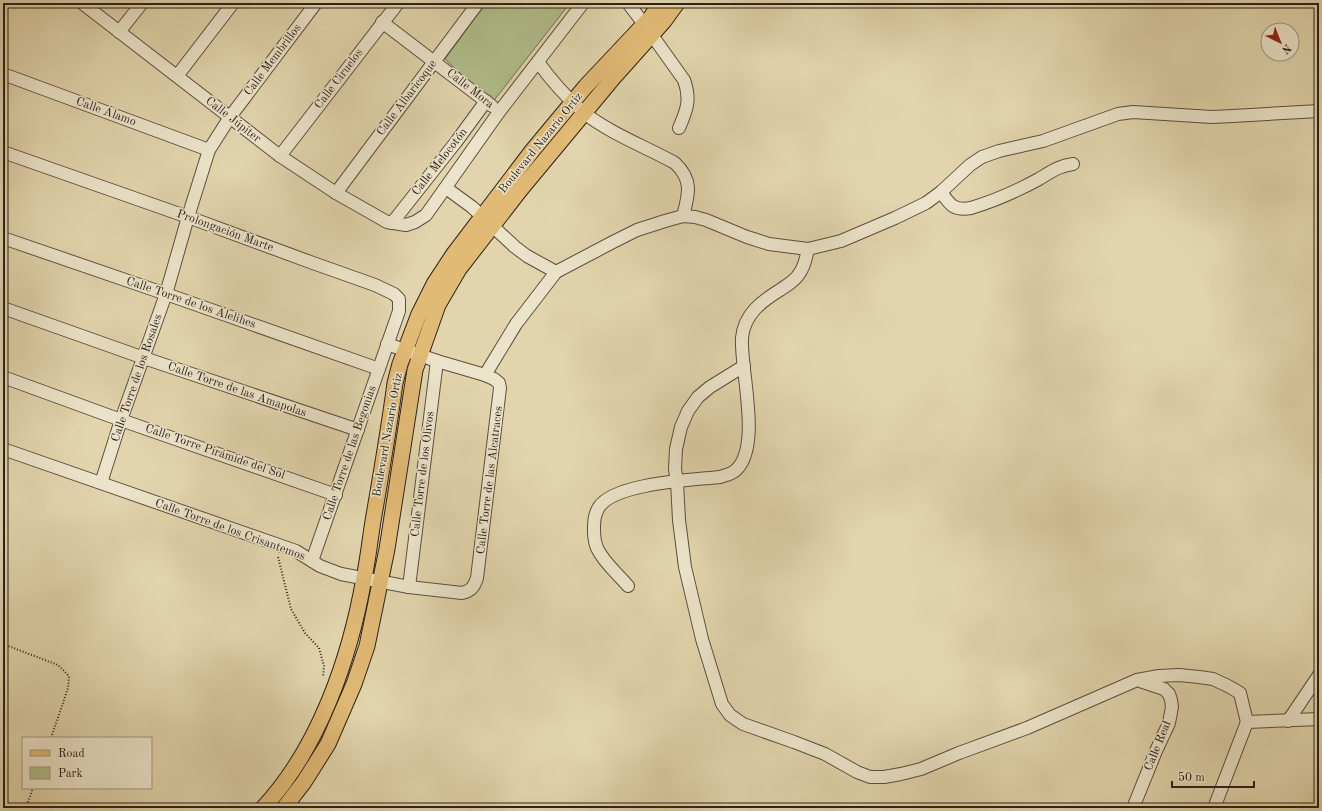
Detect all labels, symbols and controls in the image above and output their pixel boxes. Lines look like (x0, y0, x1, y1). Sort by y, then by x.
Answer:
street label: Calle Membrillos (242, 22, 304, 98)
north arrow (1260, 22, 1300, 62)
text: N (1279, 41, 1293, 56)
street label: Calle Ciruelos (313, 47, 365, 111)
street label: Calle Albaricoque (375, 58, 439, 138)
street label: Calle Mora (444, 67, 496, 111)
street label: Boulevard Nazario Ortiz (497, 90, 585, 196)
street label: Calle Álamo (74, 93, 139, 128)
street label: Calle Júpiter (203, 95, 263, 145)
street label: Calle Melocotón (410, 126, 470, 198)
street label: Prolongación Marte (175, 208, 275, 254)
street label: Calle Torre de los Alelihes (125, 275, 257, 331)
street label: Calle Torre de los Rosales (109, 313, 165, 443)
street label: Calle Torre de las Amapolas (166, 361, 308, 419)
street label: Boulevard Nazario Ortiz (371, 372, 405, 498)
street label: Calle Torre de las Begonias (321, 384, 379, 522)
street label: Calle Torre de las Alcatraces (475, 405, 505, 555)
street label: Calle Torre de los Olivos (409, 410, 437, 538)
street label: Calle Torre Pirámide del Sol (144, 422, 286, 482)
street label: Calle Torre de los Crisantemos (153, 497, 307, 563)
street label: Calle Real (1143, 719, 1173, 773)
legend (22, 737, 152, 789)
text: Road (58, 748, 85, 760)
scale bar (1172, 763, 1254, 789)
text: Park (58, 768, 83, 780)
text: 50 m (1178, 771, 1205, 784)

